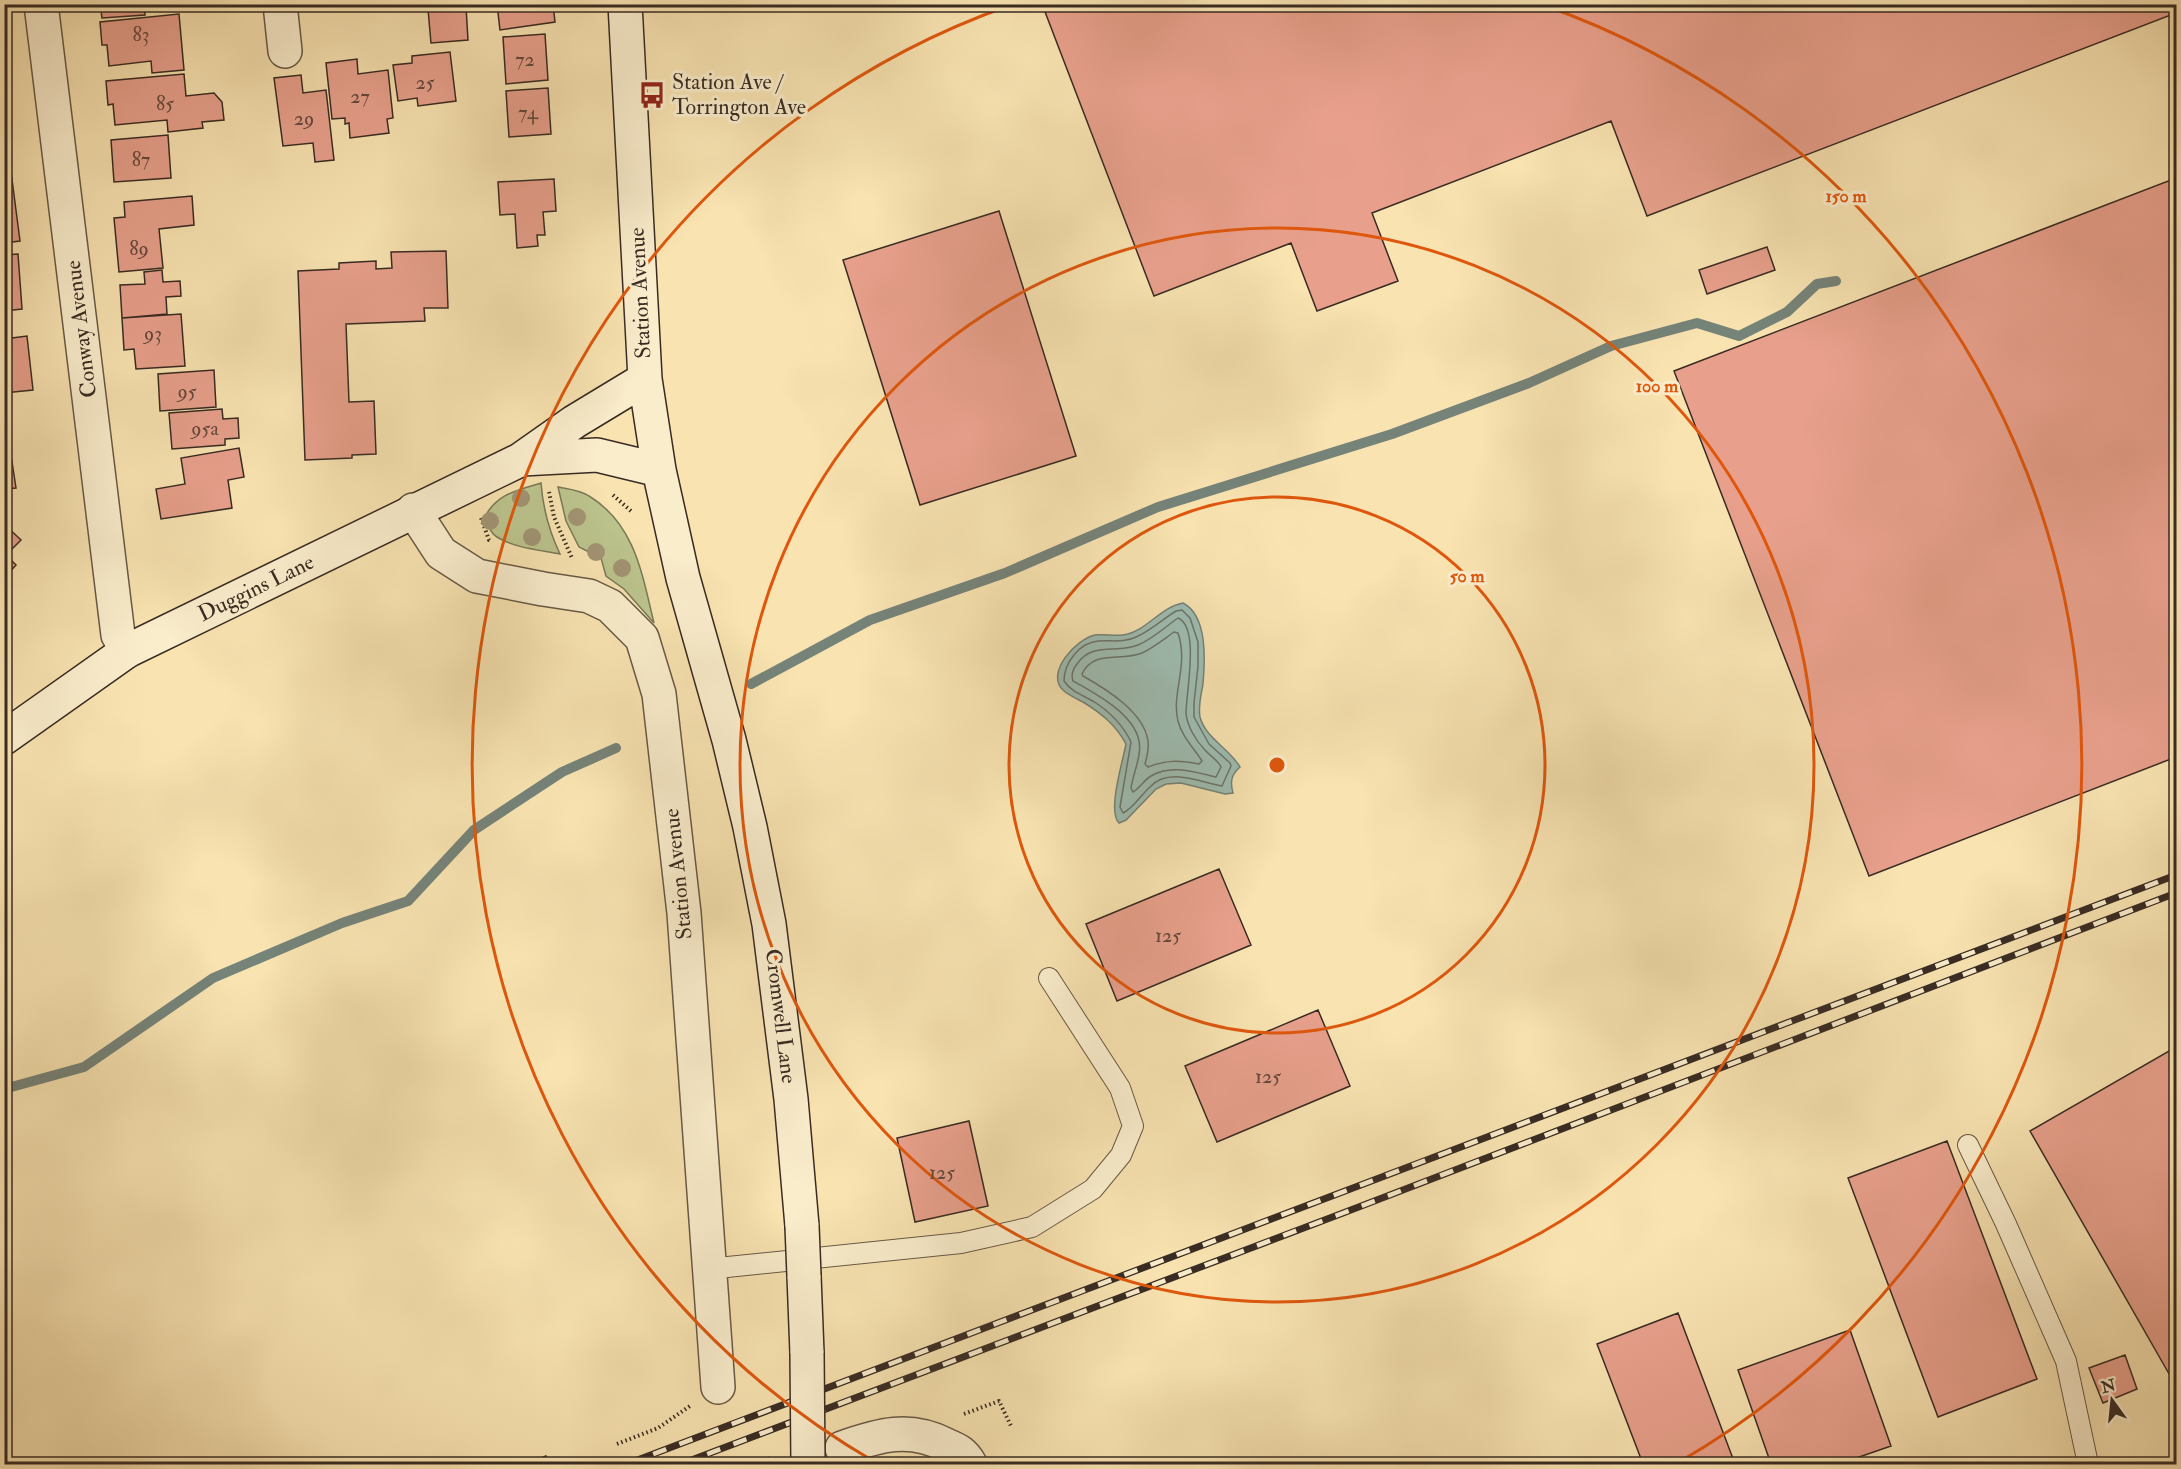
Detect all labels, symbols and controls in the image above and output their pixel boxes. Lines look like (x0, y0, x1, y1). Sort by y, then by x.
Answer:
house number: 83 (132, 22, 150, 47)
house number: 72 (515, 47, 535, 72)
place label: Station Ave / Torrington Ave (672, 68, 806, 121)
house number: 25 (416, 70, 435, 95)
bus stop icon: Station Ave / Torrington Ave (637, 80, 667, 110)
house number: 27 (350, 84, 370, 109)
house number: 85 (156, 91, 174, 116)
house number: 74 (518, 100, 539, 125)
house number: 29 (294, 106, 314, 131)
house number: 87 (132, 147, 150, 172)
text: 150 m (1825, 185, 1868, 208)
street label: Station Avenue (623, 227, 657, 359)
house number: 89 (129, 236, 149, 261)
street label: Conway Avenue (59, 259, 103, 399)
house number: 93 (142, 321, 162, 346)
text: 100 m (1636, 375, 1679, 398)
house number: 95 (175, 379, 197, 404)
house number: 95a (189, 416, 219, 441)
street label: Duggins Lane (193, 548, 319, 628)
text: 50 m (1450, 565, 1485, 588)
centre of rings (1267, 755, 1287, 775)
street label: Station Avenue (657, 807, 699, 941)
house number: 125 (1155, 923, 1181, 948)
street label: Cromwell Lane (759, 947, 803, 1085)
house number: 125 (1255, 1064, 1281, 1089)
house number: 125 (929, 1160, 955, 1185)
north arrow (2082, 1370, 2142, 1430)
text: N (2098, 1375, 2119, 1398)

